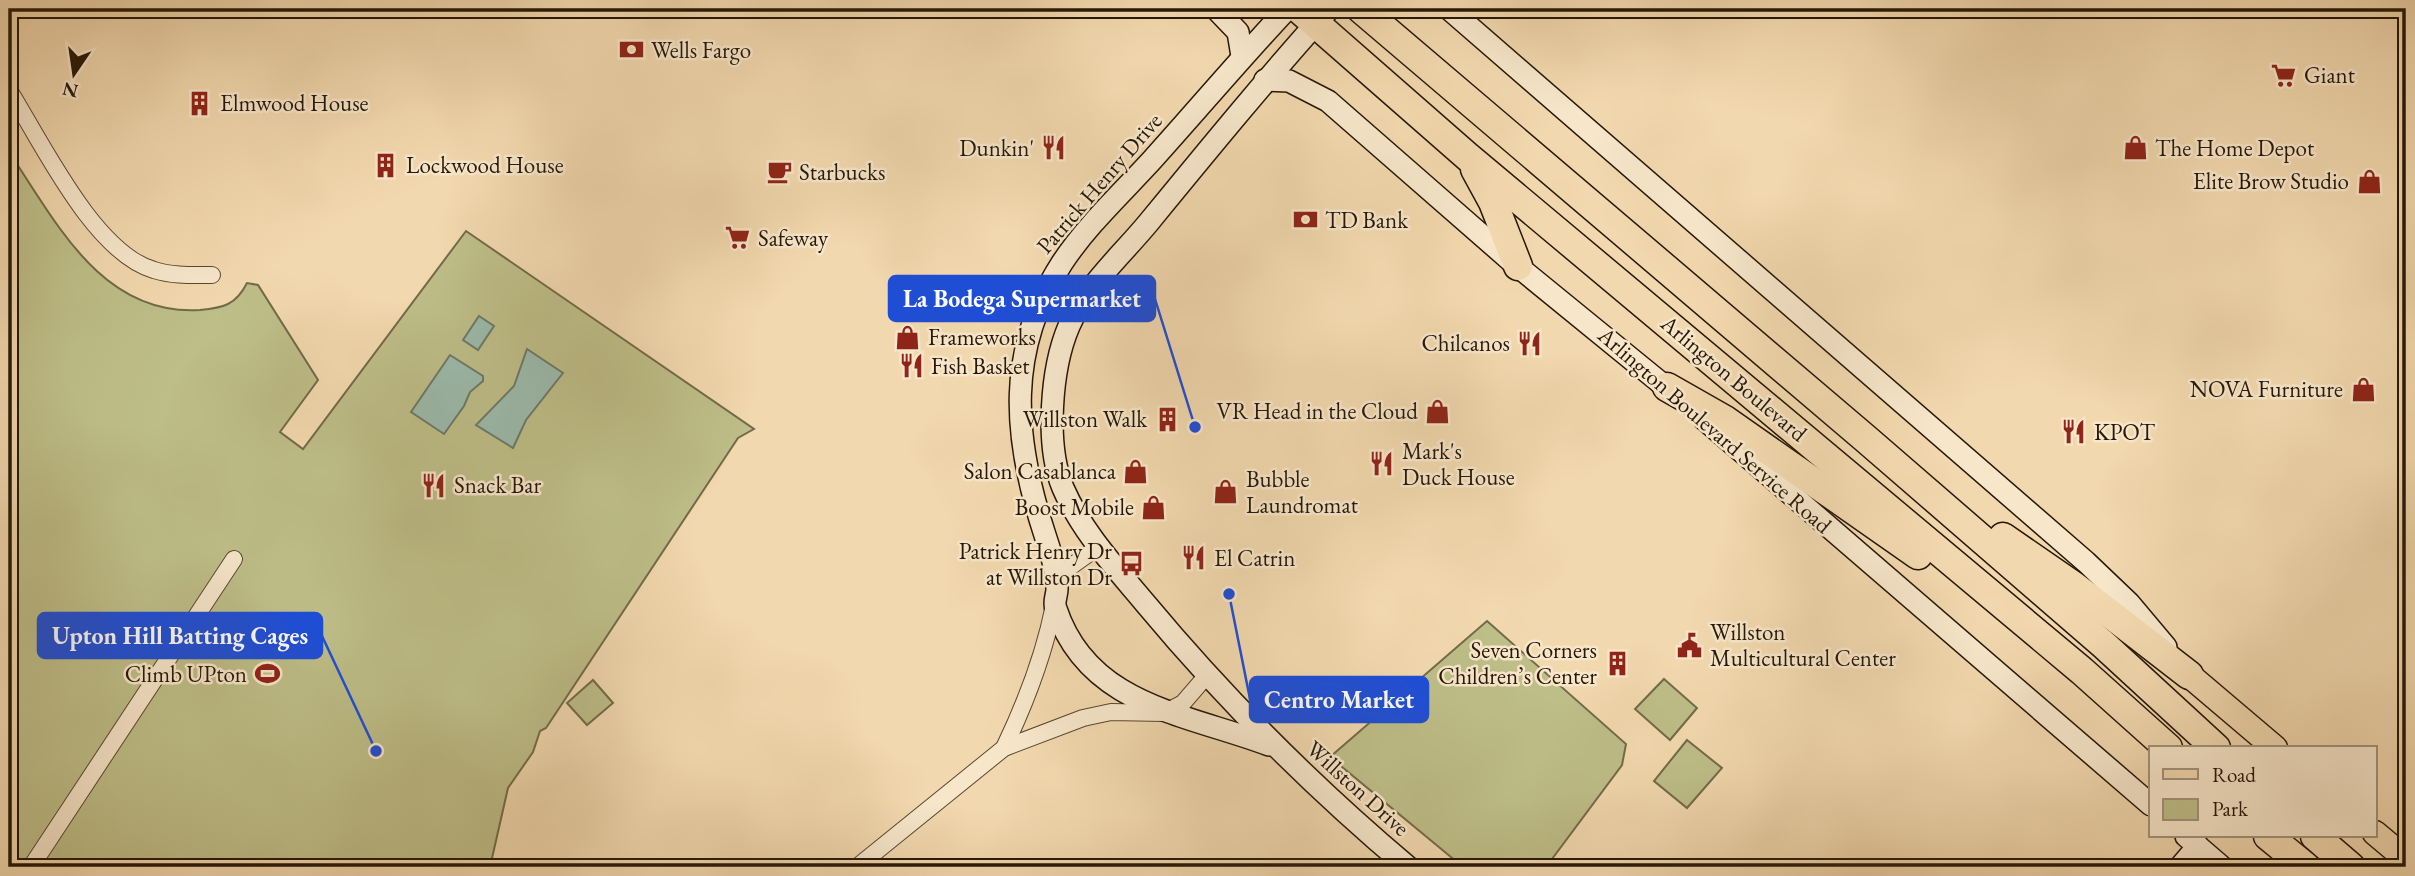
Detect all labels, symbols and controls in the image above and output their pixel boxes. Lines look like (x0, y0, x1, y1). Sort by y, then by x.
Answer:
place label: Wells Fargo (651, 35, 751, 65)
bank icon: Wells Fargo (617, 36, 645, 64)
north arrow (38, 38, 108, 108)
place label: Giant (2304, 60, 2356, 90)
supermarket icon: Giant (2270, 61, 2298, 89)
text: N (59, 76, 81, 104)
place label: Elmwood House (220, 88, 369, 118)
building icon: Elmwood House (186, 89, 214, 117)
street label: Patrick Henry Drive (1030, 106, 1168, 260)
place label: Dunkin' (959, 133, 1034, 163)
place label: The Home Depot (2155, 133, 2315, 163)
restaurant icon: Dunkin' (1040, 134, 1068, 162)
shop icon: The Home Depot (2121, 134, 2149, 162)
place label: Lockwood House (406, 150, 564, 180)
building icon: Lockwood House (372, 151, 400, 179)
place label: Starbucks (799, 157, 885, 187)
cafe icon: Starbucks (765, 158, 793, 186)
place label: Elite Brow Studio (2193, 166, 2349, 196)
shop icon: Elite Brow Studio (2355, 167, 2383, 195)
place label: TD Bank (1325, 205, 1409, 235)
bank icon: TD Bank (1291, 206, 1319, 234)
place label: Safeway (758, 223, 829, 253)
supermarket icon: Safeway (724, 224, 752, 252)
callout: La Bodega Supermarket (889, 276, 1155, 321)
text: La Bodega Supermarket (903, 283, 1141, 315)
street label: Arlington Boulevard (1654, 307, 1814, 448)
street label: Arlington Boulevard Service Road (1591, 320, 1838, 540)
place label: Frameworks (928, 322, 1036, 352)
shop icon: Frameworks (894, 323, 922, 351)
place label: Chilcanos (1422, 328, 1510, 358)
restaurant icon: Chilcanos (1516, 329, 1544, 357)
place label: Fish Basket (931, 351, 1030, 381)
restaurant icon: Fish Basket (897, 352, 925, 380)
place label: NOVA Furniture (2190, 374, 2343, 404)
shop icon: NOVA Furniture (2349, 375, 2377, 403)
place label: VR Head in the Cloud (1217, 396, 1418, 426)
shop icon: VR Head in the Cloud (1424, 397, 1452, 425)
place label: Willston Walk (1023, 404, 1148, 434)
building icon: Willston Walk (1153, 405, 1181, 433)
place label: KPOT (2094, 417, 2155, 447)
restaurant icon: KPOT (2060, 418, 2088, 446)
place label: Mark's Duck House (1402, 436, 1515, 492)
restaurant icon: Mark's Duck House (1368, 450, 1396, 478)
place label: Salon Casablanca (964, 456, 1117, 486)
shop icon: Salon Casablanca (1122, 457, 1150, 485)
place label: Bubble Laundromat (1246, 464, 1359, 520)
place label: Snack Bar (454, 470, 541, 500)
restaurant icon: Snack Bar (420, 471, 448, 499)
shop icon: Bubble Laundromat (1212, 478, 1240, 506)
place label: Boost Mobile (1015, 492, 1134, 522)
shop icon: Boost Mobile (1140, 493, 1168, 521)
place label: Patrick Henry Dr at Willston Dr (959, 536, 1112, 592)
place label: El Catrin (1214, 543, 1295, 573)
restaurant icon: El Catrin (1180, 544, 1208, 572)
bus stop icon: Patrick Henry Dr at Willston Dr (1118, 550, 1146, 578)
callout: Upton Hill Batting Cages (38, 613, 322, 658)
place label: Willston Multicultural Center (1710, 617, 1896, 673)
text: Upton Hill Batting Cages (52, 620, 308, 652)
public building icon: Willston Multicultural Center (1676, 631, 1704, 659)
place label: Seven Corners Children’s Center (1438, 635, 1597, 691)
building icon: Seven Corners Children’s Center (1603, 649, 1631, 677)
place label: Climb UPton (125, 659, 247, 689)
sports icon: Climb UPton (253, 660, 281, 688)
callout: Centro Market (1250, 677, 1428, 722)
text: Centro Market (1264, 684, 1414, 715)
street label: Willston Drive (1300, 734, 1416, 842)
legend (2149, 746, 2376, 838)
text: Road (2212, 761, 2256, 788)
text: Park (2212, 795, 2249, 822)

